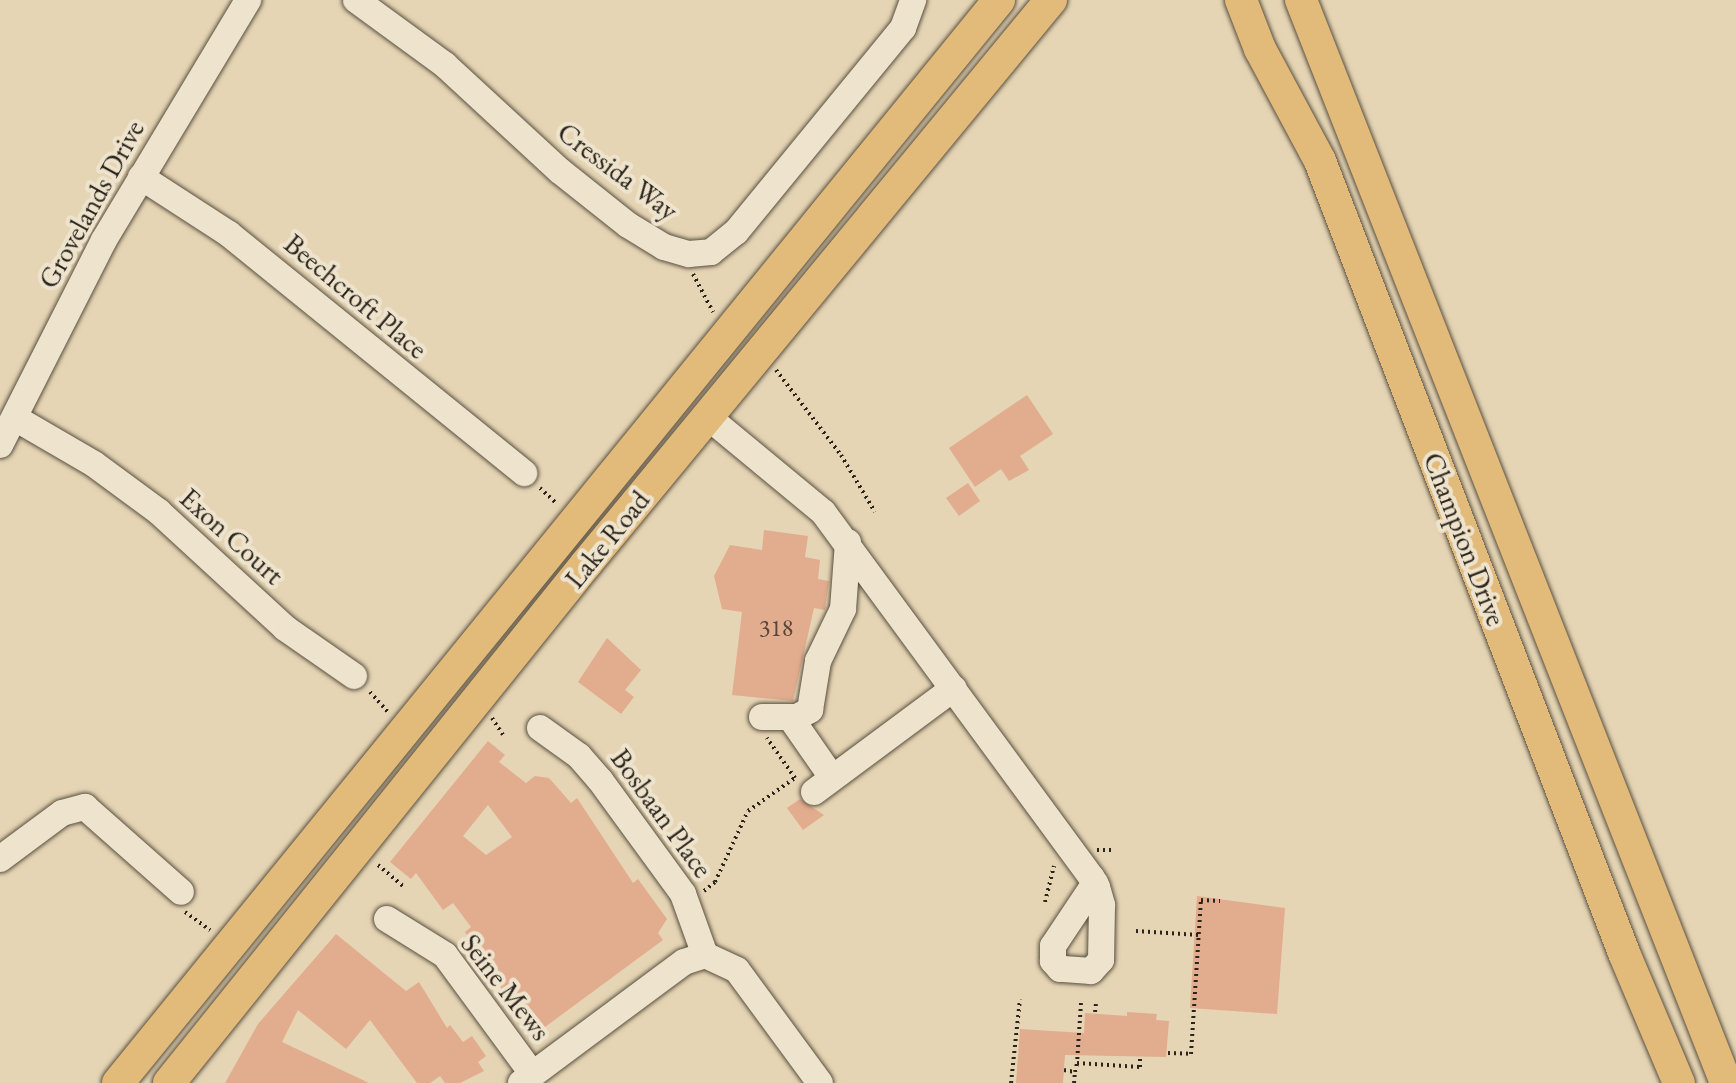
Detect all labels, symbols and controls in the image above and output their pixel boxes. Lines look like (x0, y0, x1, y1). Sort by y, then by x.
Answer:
street label: Grovelands Drive (31, 114, 151, 294)
street label: Cressida Way (551, 115, 685, 227)
street label: Beechcroft Place (278, 227, 434, 365)
street label: Champion Drive (1417, 448, 1513, 630)
street label: Exon Court (173, 481, 291, 591)
street label: Lake Road (558, 483, 656, 595)
house number: 318 (759, 614, 793, 642)
street label: Bosbaan Place (604, 742, 720, 884)
street label: Seine Mews (454, 927, 558, 1047)

